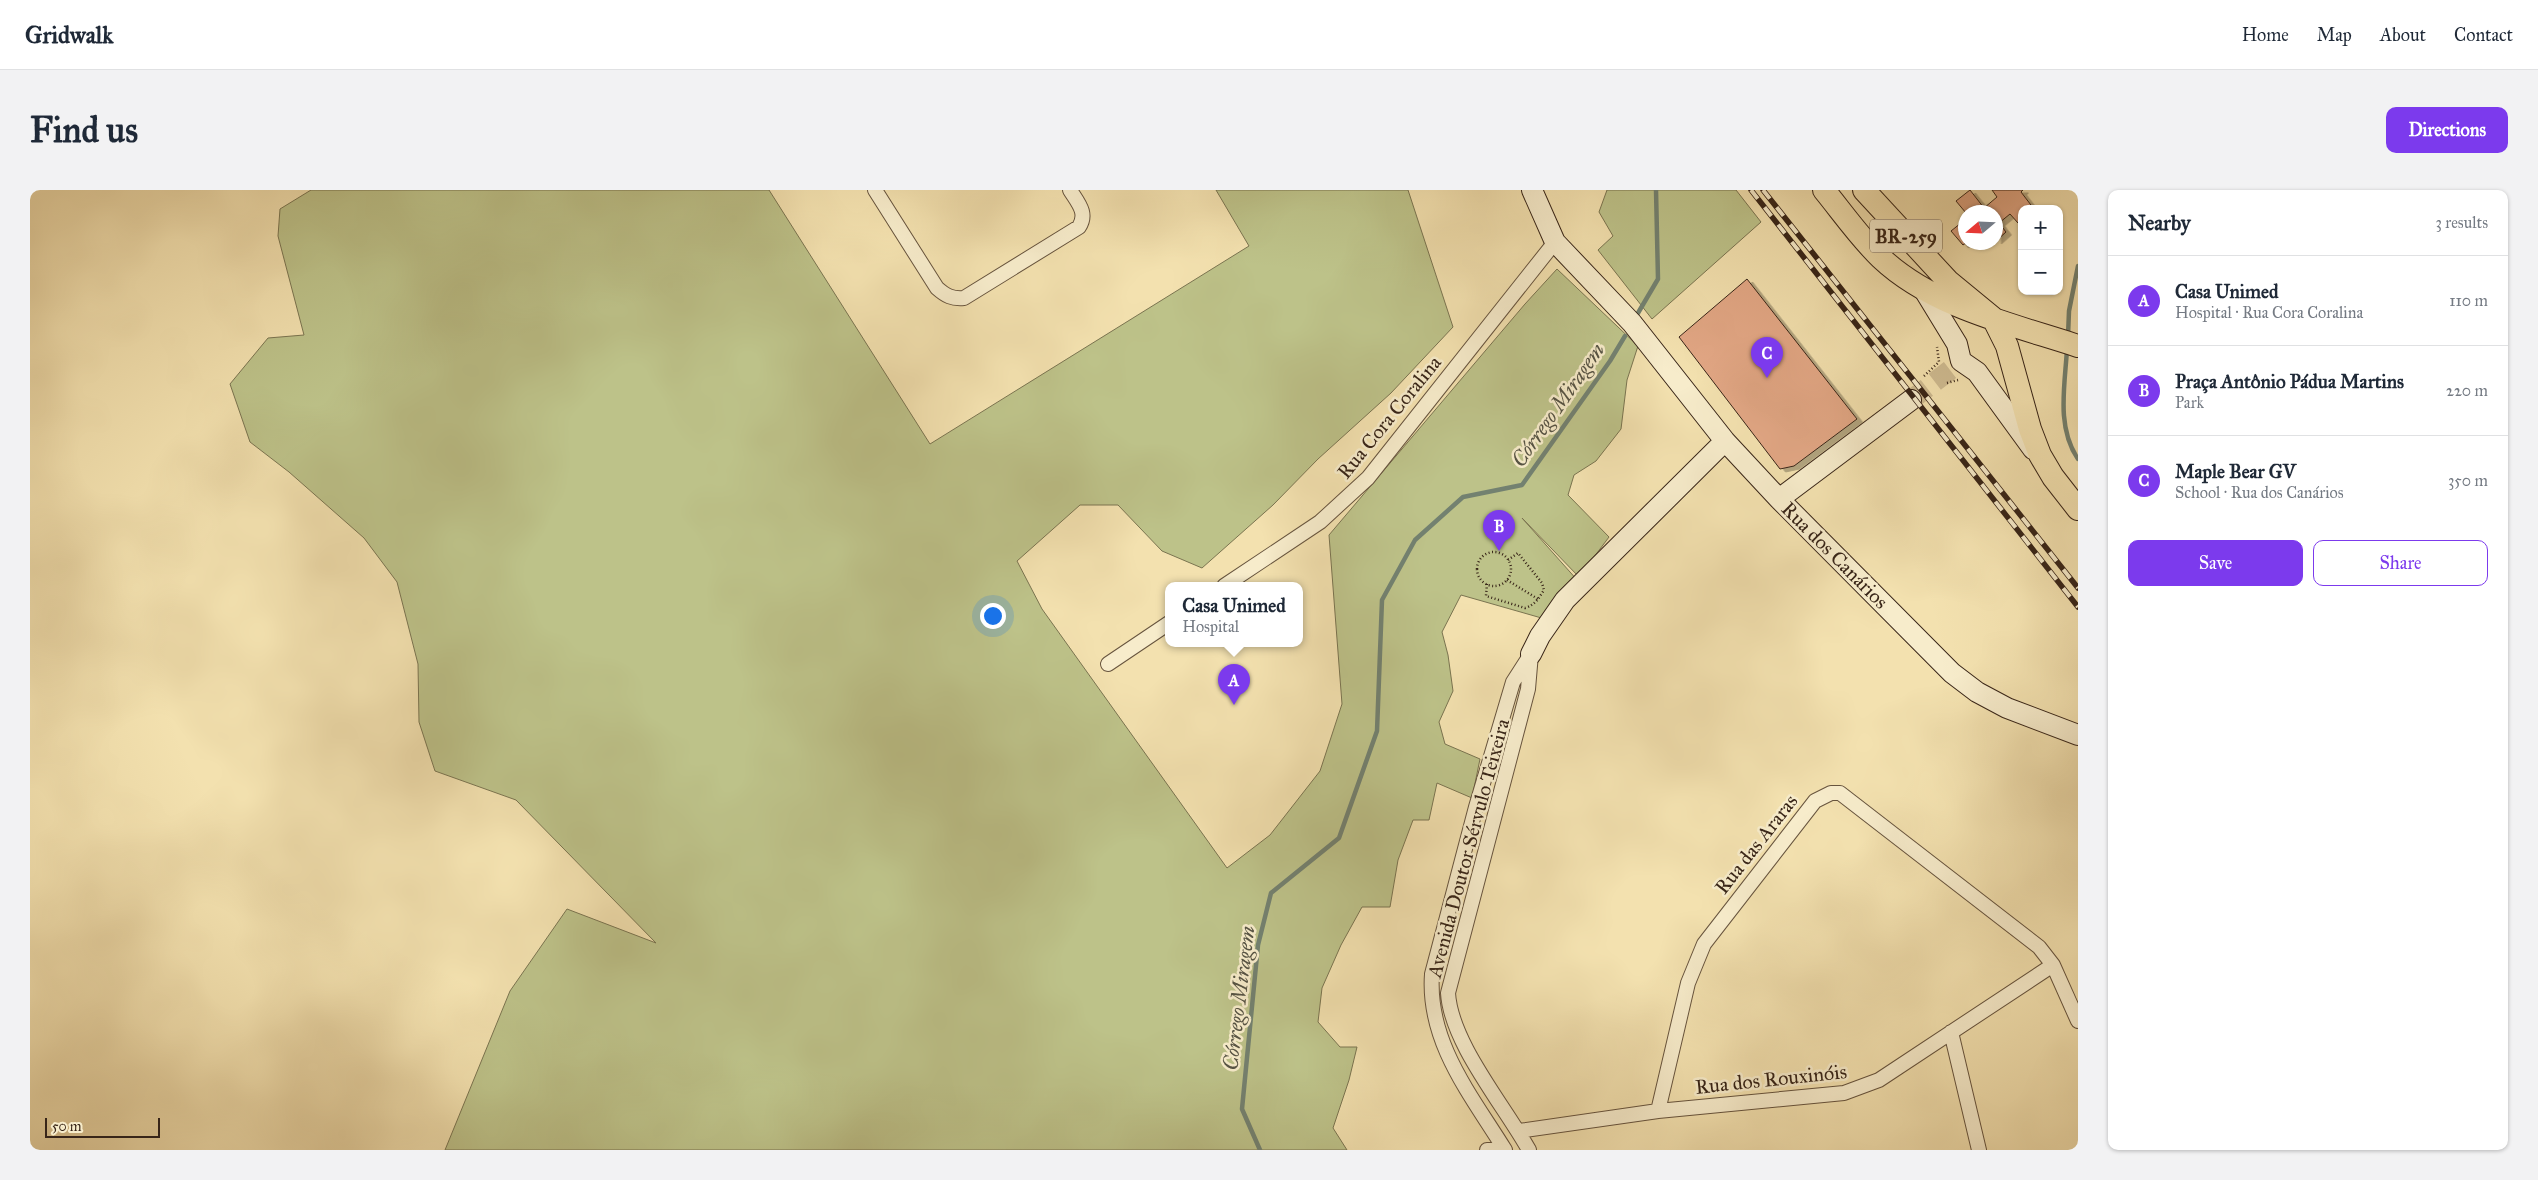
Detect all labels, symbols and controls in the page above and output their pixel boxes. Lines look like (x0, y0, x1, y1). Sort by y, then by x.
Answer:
text: Gridwalk (25, 20, 113, 50)
text: Home (2242, 24, 2289, 46)
text: Map (2317, 24, 2352, 46)
text: About (2380, 24, 2426, 46)
text: Contact (2454, 24, 2513, 46)
button: Directions (2386, 107, 2508, 153)
text: Find us (30, 109, 138, 152)
north arrow (1958, 205, 2003, 250)
map controls (2018, 205, 2063, 295)
button: + (2018, 205, 2063, 250)
text: Nearby (2128, 210, 2191, 236)
text: 3 results (2435, 213, 2488, 232)
road number: BR-259 (1870, 219, 1942, 252)
button: − (2018, 250, 2063, 295)
text: Casa Unimed (2175, 280, 2278, 303)
text: A (2139, 291, 2149, 310)
text: 110 m (2449, 291, 2488, 310)
text: Hospital · Rua Cora Coralina (2175, 303, 2363, 322)
pin: C (1751, 337, 1783, 378)
water label: Córrego Miragem (1506, 338, 1610, 472)
street label: Rua Cora Coralina (1332, 350, 1446, 483)
text: Praça Antônio Pádua Martins (2175, 370, 2404, 393)
text: B (2139, 381, 2149, 400)
text: 220 m (2446, 381, 2488, 400)
text: Park (2175, 393, 2204, 412)
text: Maple Bear GV (2175, 460, 2296, 483)
text: C (2139, 471, 2149, 490)
text: 350 m (2448, 471, 2488, 490)
text: School · Rua dos Canários (2175, 483, 2344, 502)
street label: Rua dos Canários (1777, 497, 1893, 613)
pin: B (1483, 510, 1515, 551)
button: Save (2128, 540, 2303, 586)
button: Share (2313, 540, 2488, 586)
popup (1165, 582, 1303, 647)
text: Casa Unimed (1182, 594, 1286, 617)
your location (980, 603, 1006, 629)
text: Hospital (1182, 617, 1239, 636)
pin: A (1218, 664, 1250, 705)
street label: Avenida Doutor Sérvulo Teixeira (1422, 715, 1514, 981)
street label: Rua das Araras (1710, 789, 1802, 899)
water label: Córrego Miragem (1217, 924, 1261, 1072)
street label: Rua dos Rouxinóis (1694, 1059, 1848, 1099)
scale bar (45, 1115, 160, 1138)
text: 50 m (52, 1118, 81, 1135)

